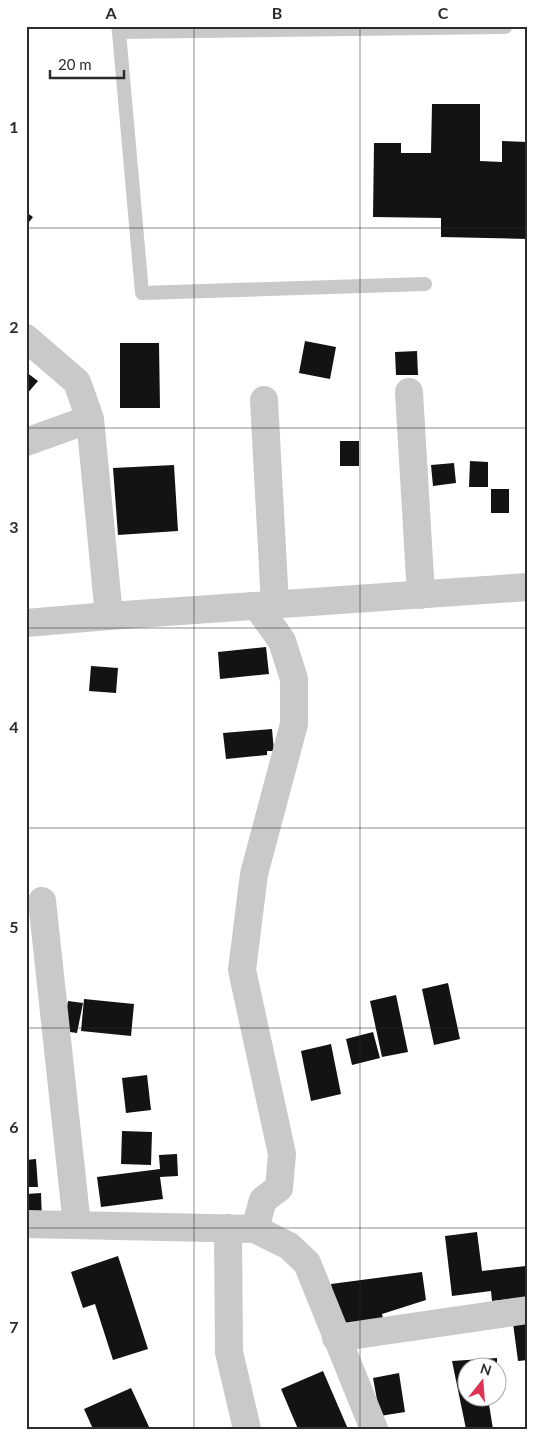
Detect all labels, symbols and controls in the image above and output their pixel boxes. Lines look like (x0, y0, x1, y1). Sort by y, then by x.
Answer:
text: A (104, 3, 117, 22)
text: B (272, 3, 282, 22)
text: C (438, 3, 449, 22)
scale bar (50, 48, 124, 80)
text: 20 m (58, 55, 92, 73)
text: 1 (9, 117, 19, 136)
text: 2 (9, 317, 19, 336)
text: 3 (9, 517, 19, 536)
text: 4 (9, 717, 19, 736)
text: 5 (9, 917, 19, 936)
text: 6 (9, 1117, 19, 1136)
text: 7 (9, 1317, 19, 1336)
north arrow (456, 1358, 506, 1408)
text: N (478, 1359, 494, 1379)

